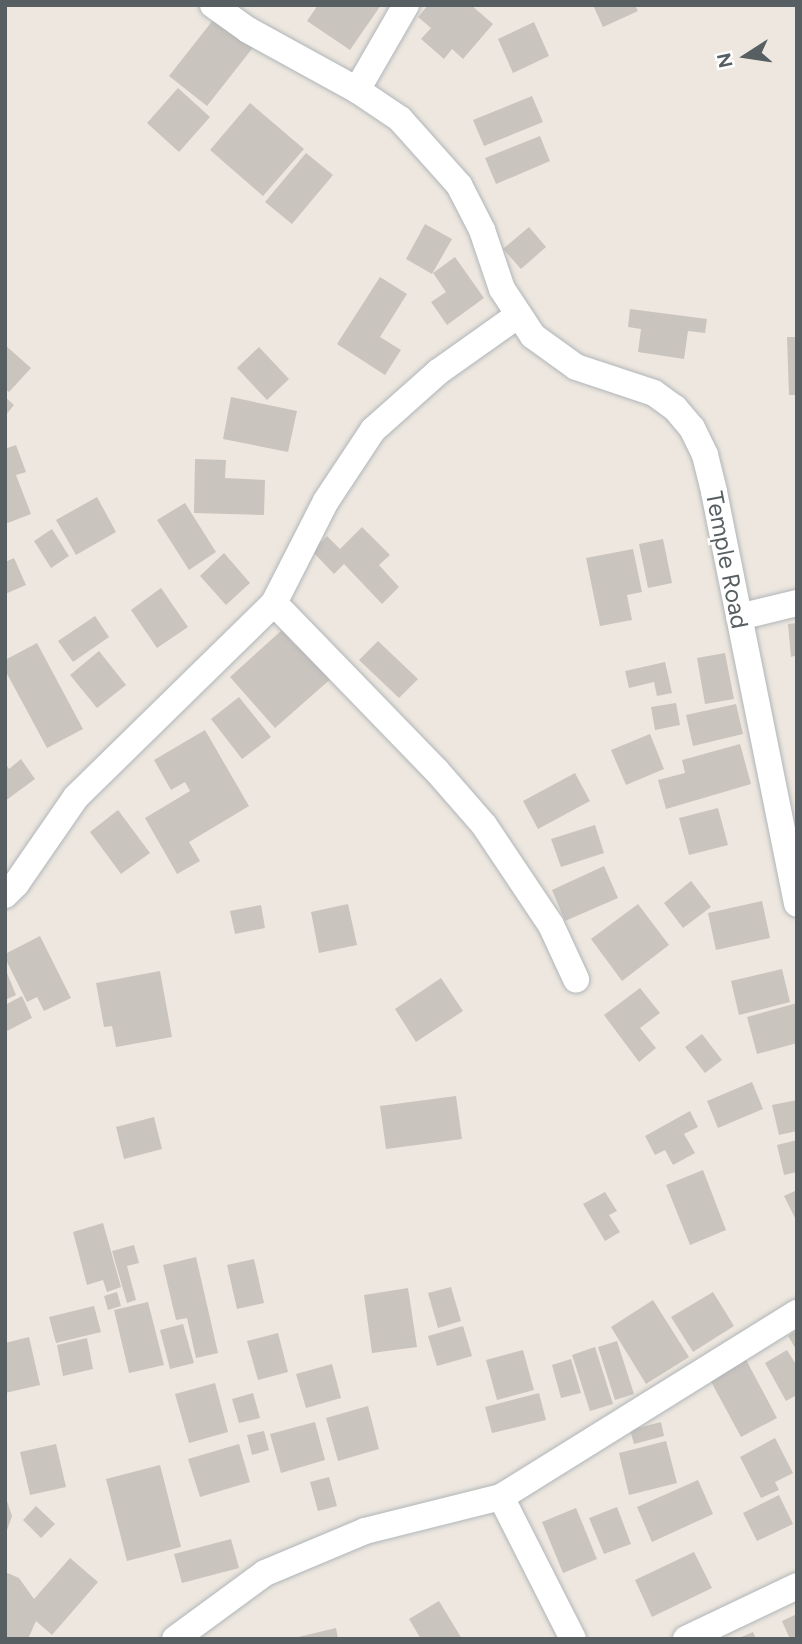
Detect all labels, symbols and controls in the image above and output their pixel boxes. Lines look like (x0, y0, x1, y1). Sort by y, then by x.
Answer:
north arrow (711, 21, 781, 91)
text: N (712, 51, 738, 70)
street label: Temple Road (700, 489, 754, 631)

